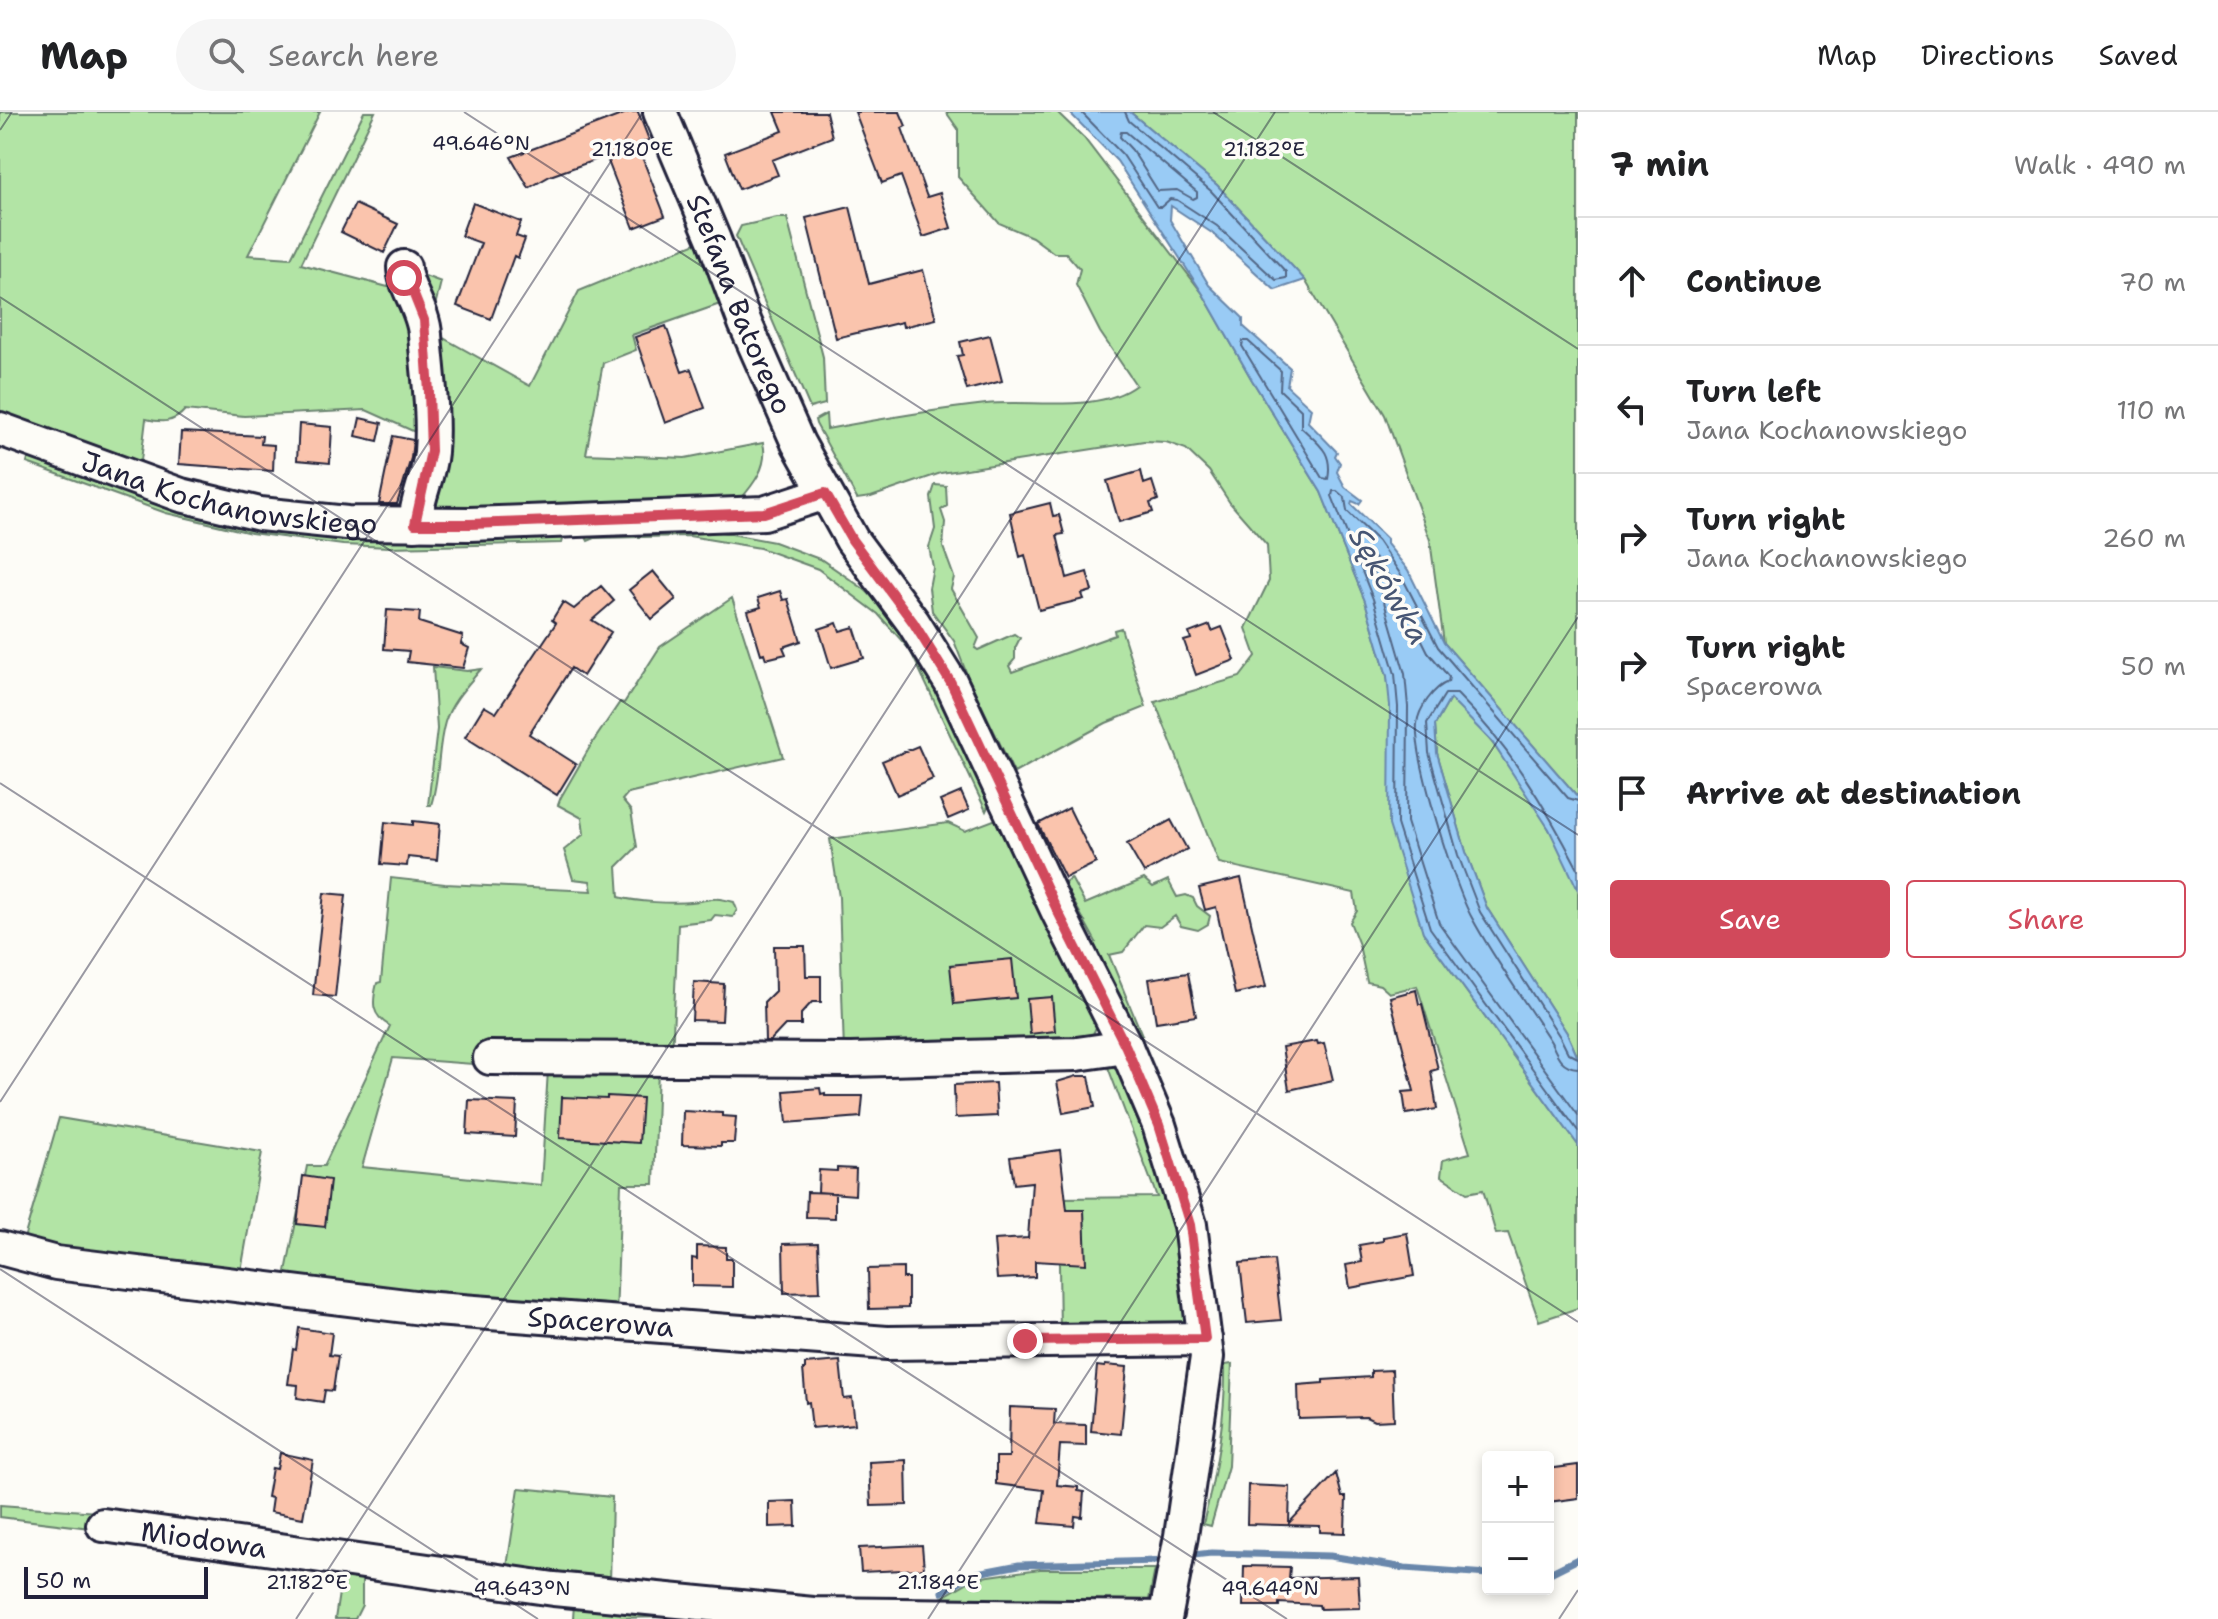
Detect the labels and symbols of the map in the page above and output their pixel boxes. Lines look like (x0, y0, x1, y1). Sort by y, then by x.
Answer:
text: 49.646°N (432, 130, 530, 156)
text: 21.180°E (591, 136, 673, 162)
text: 21.182°E (1223, 136, 1305, 162)
street label: Stefana Batorego (678, 188, 802, 420)
route start (386, 260, 422, 296)
street label: Jana Kochanowskiego (76, 441, 377, 542)
water label: Sękówka (1339, 520, 1439, 652)
street label: Spacerowa (526, 1297, 675, 1346)
route end (1007, 1323, 1043, 1359)
street label: Miodowa (139, 1512, 269, 1567)
scale bar (24, 1563, 208, 1599)
text: 21.182°E (266, 1569, 348, 1595)
text: 21.184°E (897, 1569, 979, 1595)
text: 49.643°N (474, 1575, 570, 1601)
text: 49.644°N (1221, 1575, 1319, 1601)

